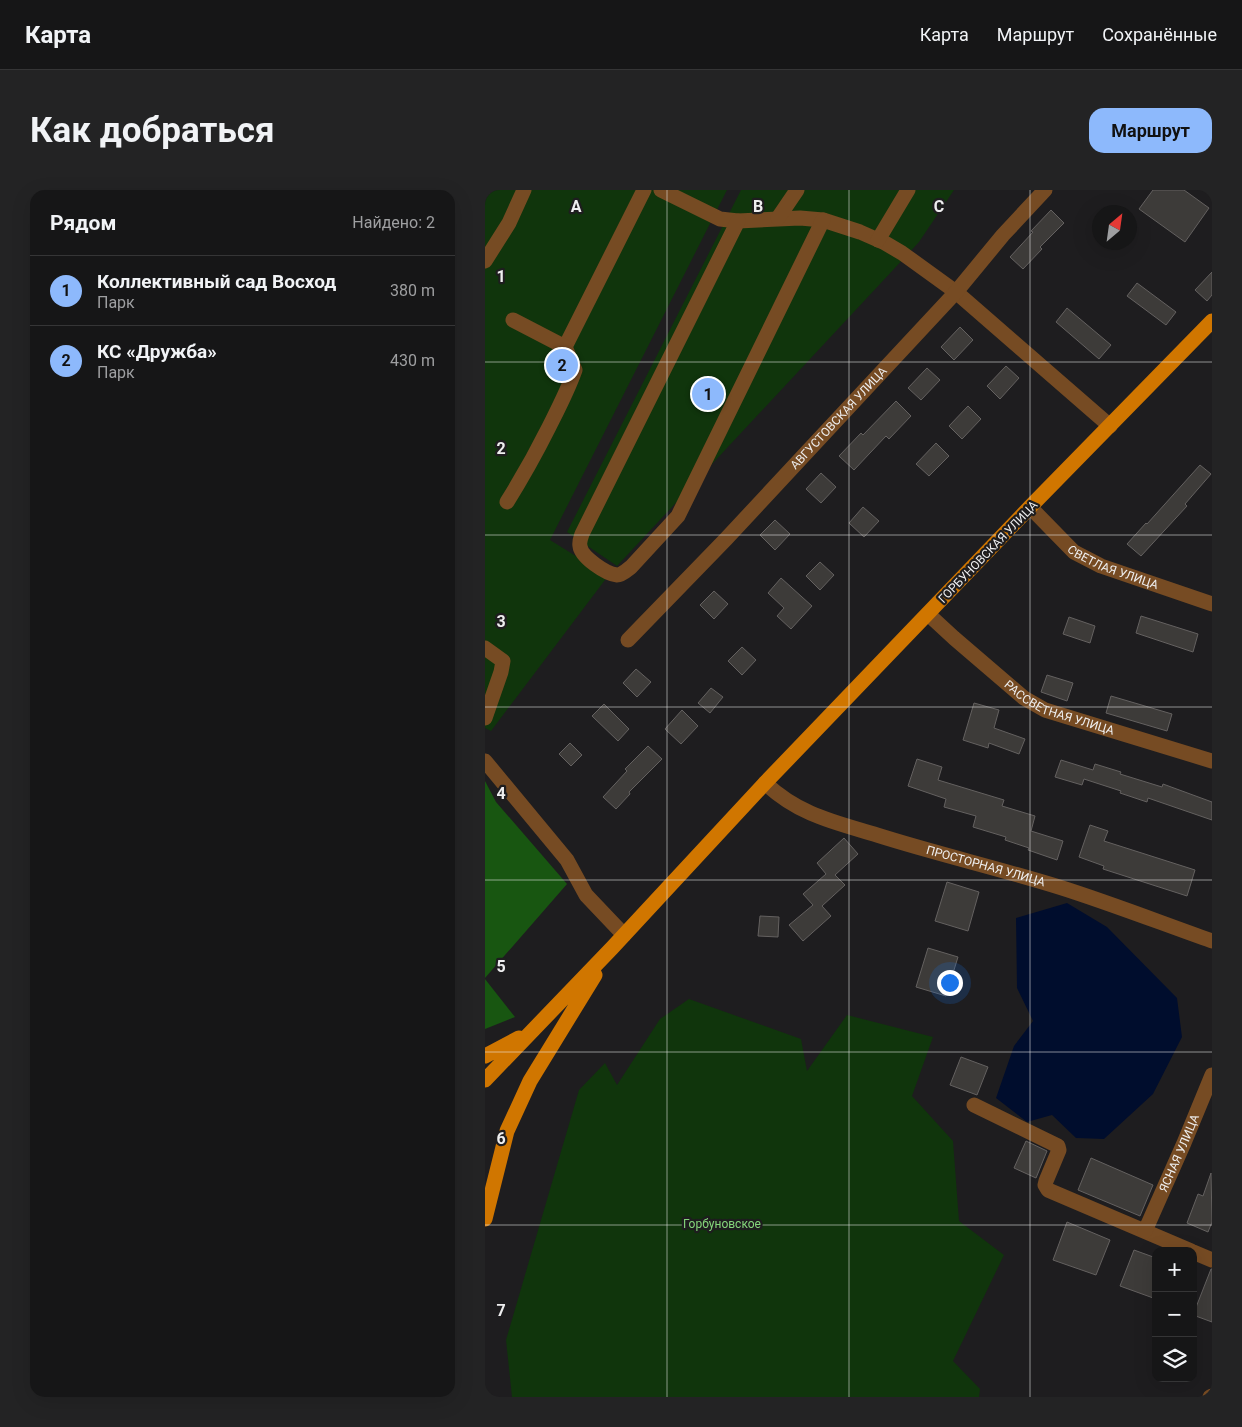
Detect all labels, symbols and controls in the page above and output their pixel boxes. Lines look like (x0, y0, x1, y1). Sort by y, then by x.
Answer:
text: Карта (25, 21, 91, 49)
text: Карта (920, 24, 969, 45)
text: Маршрут (997, 24, 1074, 45)
text: Сохранённые (1102, 24, 1217, 45)
button: Маршрут (1089, 108, 1212, 153)
text: Как добраться (30, 110, 275, 151)
text: A (571, 197, 582, 216)
text: B (753, 197, 763, 216)
text: C (934, 197, 944, 216)
north arrow (1092, 205, 1137, 250)
text: Рядом (50, 211, 116, 235)
text: Найдено: 2 (352, 213, 435, 232)
text: 1 (496, 267, 506, 286)
text: Коллективный сад Восход (97, 270, 336, 293)
text: 1 (61, 281, 71, 300)
text: 380 m (390, 281, 435, 300)
text: Парк (97, 293, 135, 312)
text: КС «Дружба» (97, 340, 217, 363)
pin: 2 (546, 346, 578, 384)
text: 2 (61, 351, 71, 370)
text: 430 m (390, 351, 435, 370)
text: Парк (97, 363, 135, 382)
street label: АВГУСТОВСКАЯ УЛИЦА (788, 364, 890, 472)
pin: 1 (692, 375, 724, 413)
text: 2 (496, 439, 506, 458)
street label: ГОРБУНОВСКАЯ УЛИЦА (936, 498, 1041, 606)
street label: СВЕТЛАЯ УЛИЦА (1064, 542, 1160, 592)
text: 3 (496, 612, 506, 631)
street label: РАССВЕТНАЯ УЛИЦА (1002, 677, 1116, 738)
text: 4 (496, 784, 506, 803)
street label: ПРОСТОРНАЯ УЛИЦА (925, 843, 1047, 889)
text: 5 (496, 957, 506, 976)
your location (937, 970, 963, 996)
street label: ЯСНАЯ УЛИЦА (1156, 1112, 1202, 1194)
text: 6 (496, 1129, 506, 1148)
park label: Горбуновское (683, 1217, 761, 1231)
map controls (1152, 1247, 1197, 1382)
button: + (1152, 1247, 1197, 1292)
button: − (1152, 1292, 1197, 1337)
text: 7 (496, 1301, 506, 1320)
button: layers (1152, 1337, 1197, 1382)

